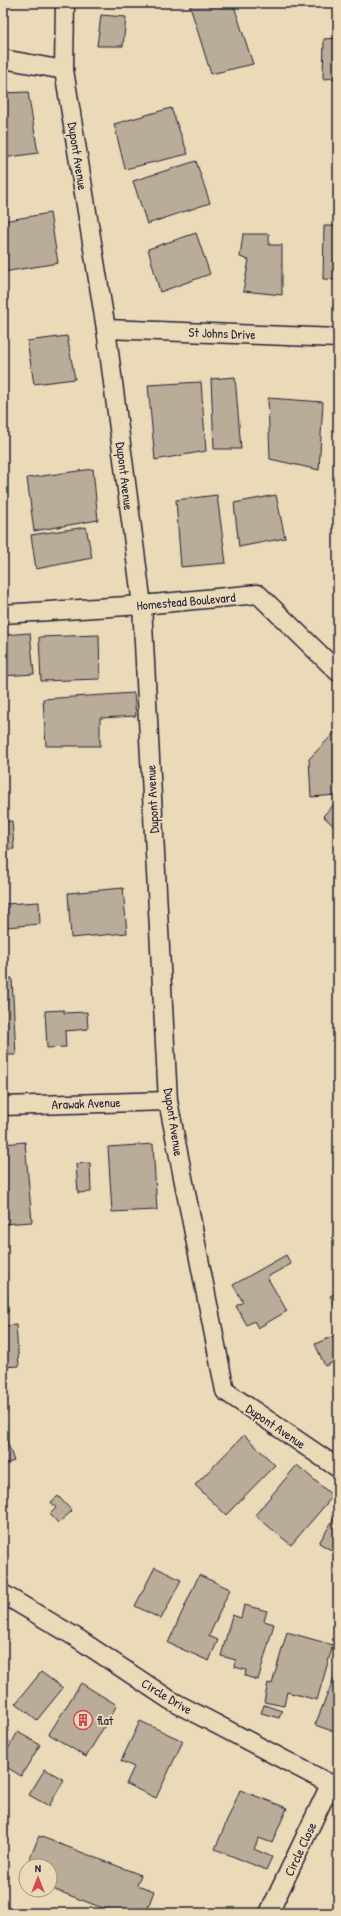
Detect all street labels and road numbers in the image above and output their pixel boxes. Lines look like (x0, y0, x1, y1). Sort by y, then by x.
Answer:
street label: Dupont Avenue (64, 121, 92, 191)
street label: St Johns Drive (188, 323, 256, 343)
street label: Dupont Avenue (112, 441, 138, 511)
street label: Homestead Boulevard (136, 588, 236, 614)
street label: Dupont Avenue (141, 764, 163, 834)
street label: Dupont Avenue (160, 1087, 188, 1157)
street label: Arawak Avenue (51, 1093, 121, 1113)
street label: Dupont Avenue (243, 1399, 309, 1453)
street label: Circle Drive (138, 1674, 196, 1718)
street label: Circle Close (280, 1819, 320, 1879)

